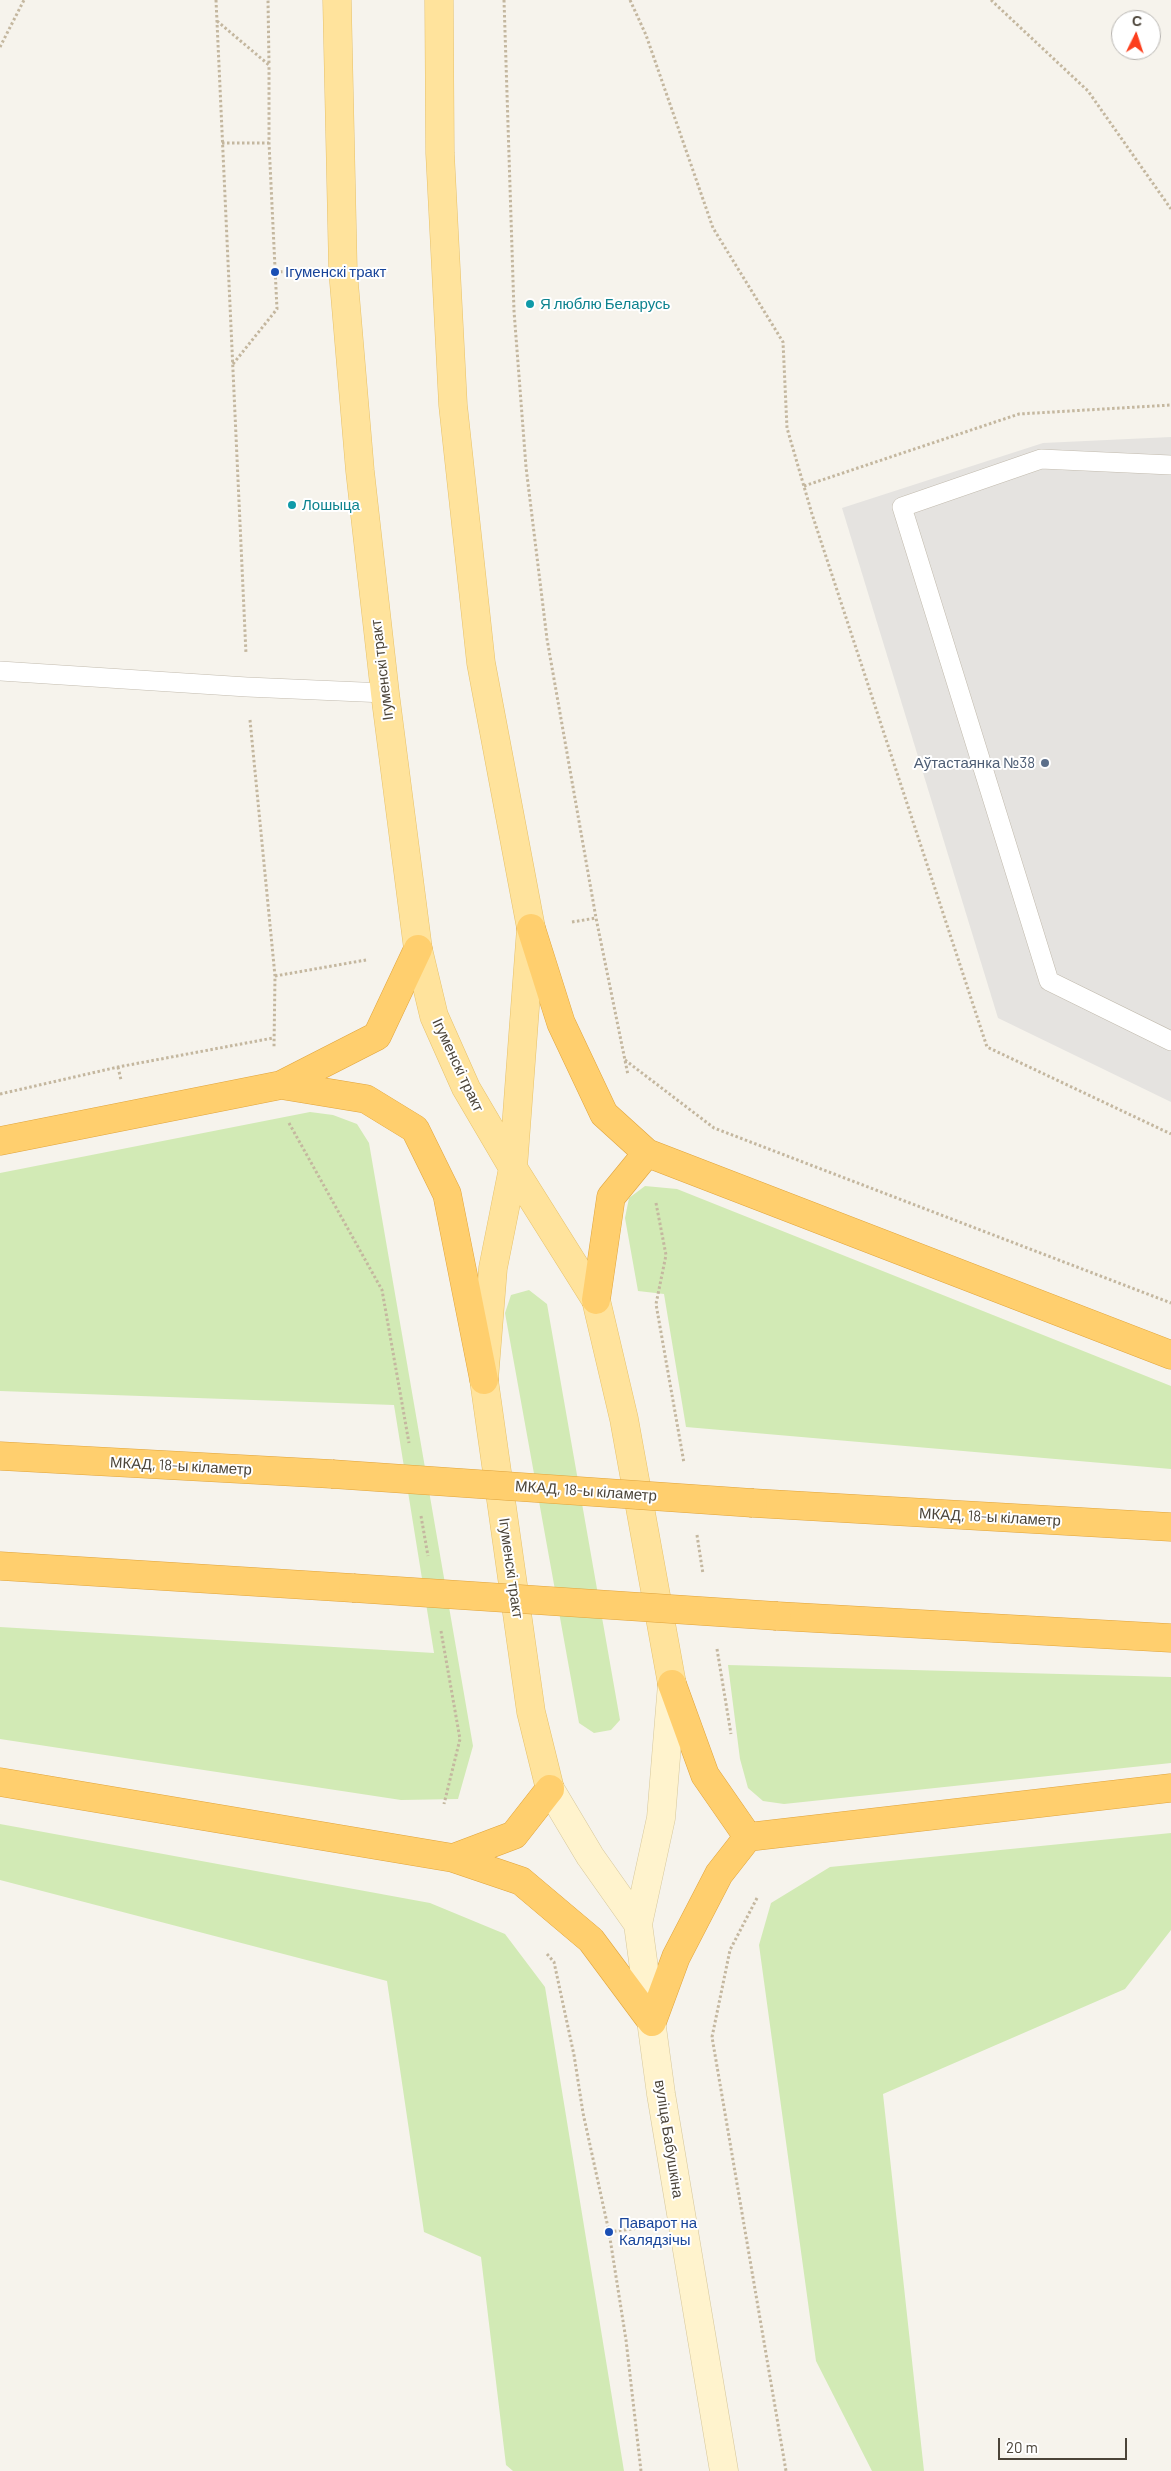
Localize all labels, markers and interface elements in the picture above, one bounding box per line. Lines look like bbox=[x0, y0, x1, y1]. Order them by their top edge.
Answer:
north arrow bbox=[1111, 10, 1161, 60]
text: С bbox=[1131, 12, 1143, 29]
place label: Ігуменскі тракт bbox=[285, 263, 386, 281]
marker: Ігуменскі тракт bbox=[269, 266, 281, 278]
place label: Я люблю Беларусь bbox=[540, 295, 670, 313]
marker: Я люблю Беларусь bbox=[524, 298, 536, 310]
place label: Лошыца bbox=[302, 496, 360, 514]
marker: Лошыца bbox=[286, 499, 298, 511]
street label: Ігуменскі тракт bbox=[367, 619, 397, 721]
place label: Аўтастаянка №38 bbox=[914, 754, 1035, 772]
marker: Аўтастаянка №38 bbox=[1039, 757, 1051, 769]
street label: Ігуменскі тракт bbox=[428, 1015, 488, 1115]
street label: МКАД, 18-ы кіламетр bbox=[110, 1453, 252, 1479]
street label: МКАД, 18-ы кіламетр bbox=[515, 1477, 657, 1505]
street label: МКАД, 18-ы кіламетр bbox=[919, 1504, 1061, 1530]
street label: Ігуменскі тракт bbox=[495, 1517, 527, 1619]
street label: вуліца Бабушкіна bbox=[651, 2079, 687, 2199]
place label: Паварот на Калядзічы bbox=[619, 2214, 697, 2249]
marker: Паварот на Калядзічы bbox=[603, 2226, 615, 2238]
scale bar bbox=[1001, 2428, 1130, 2460]
text: 20 m bbox=[1006, 2438, 1038, 2456]

